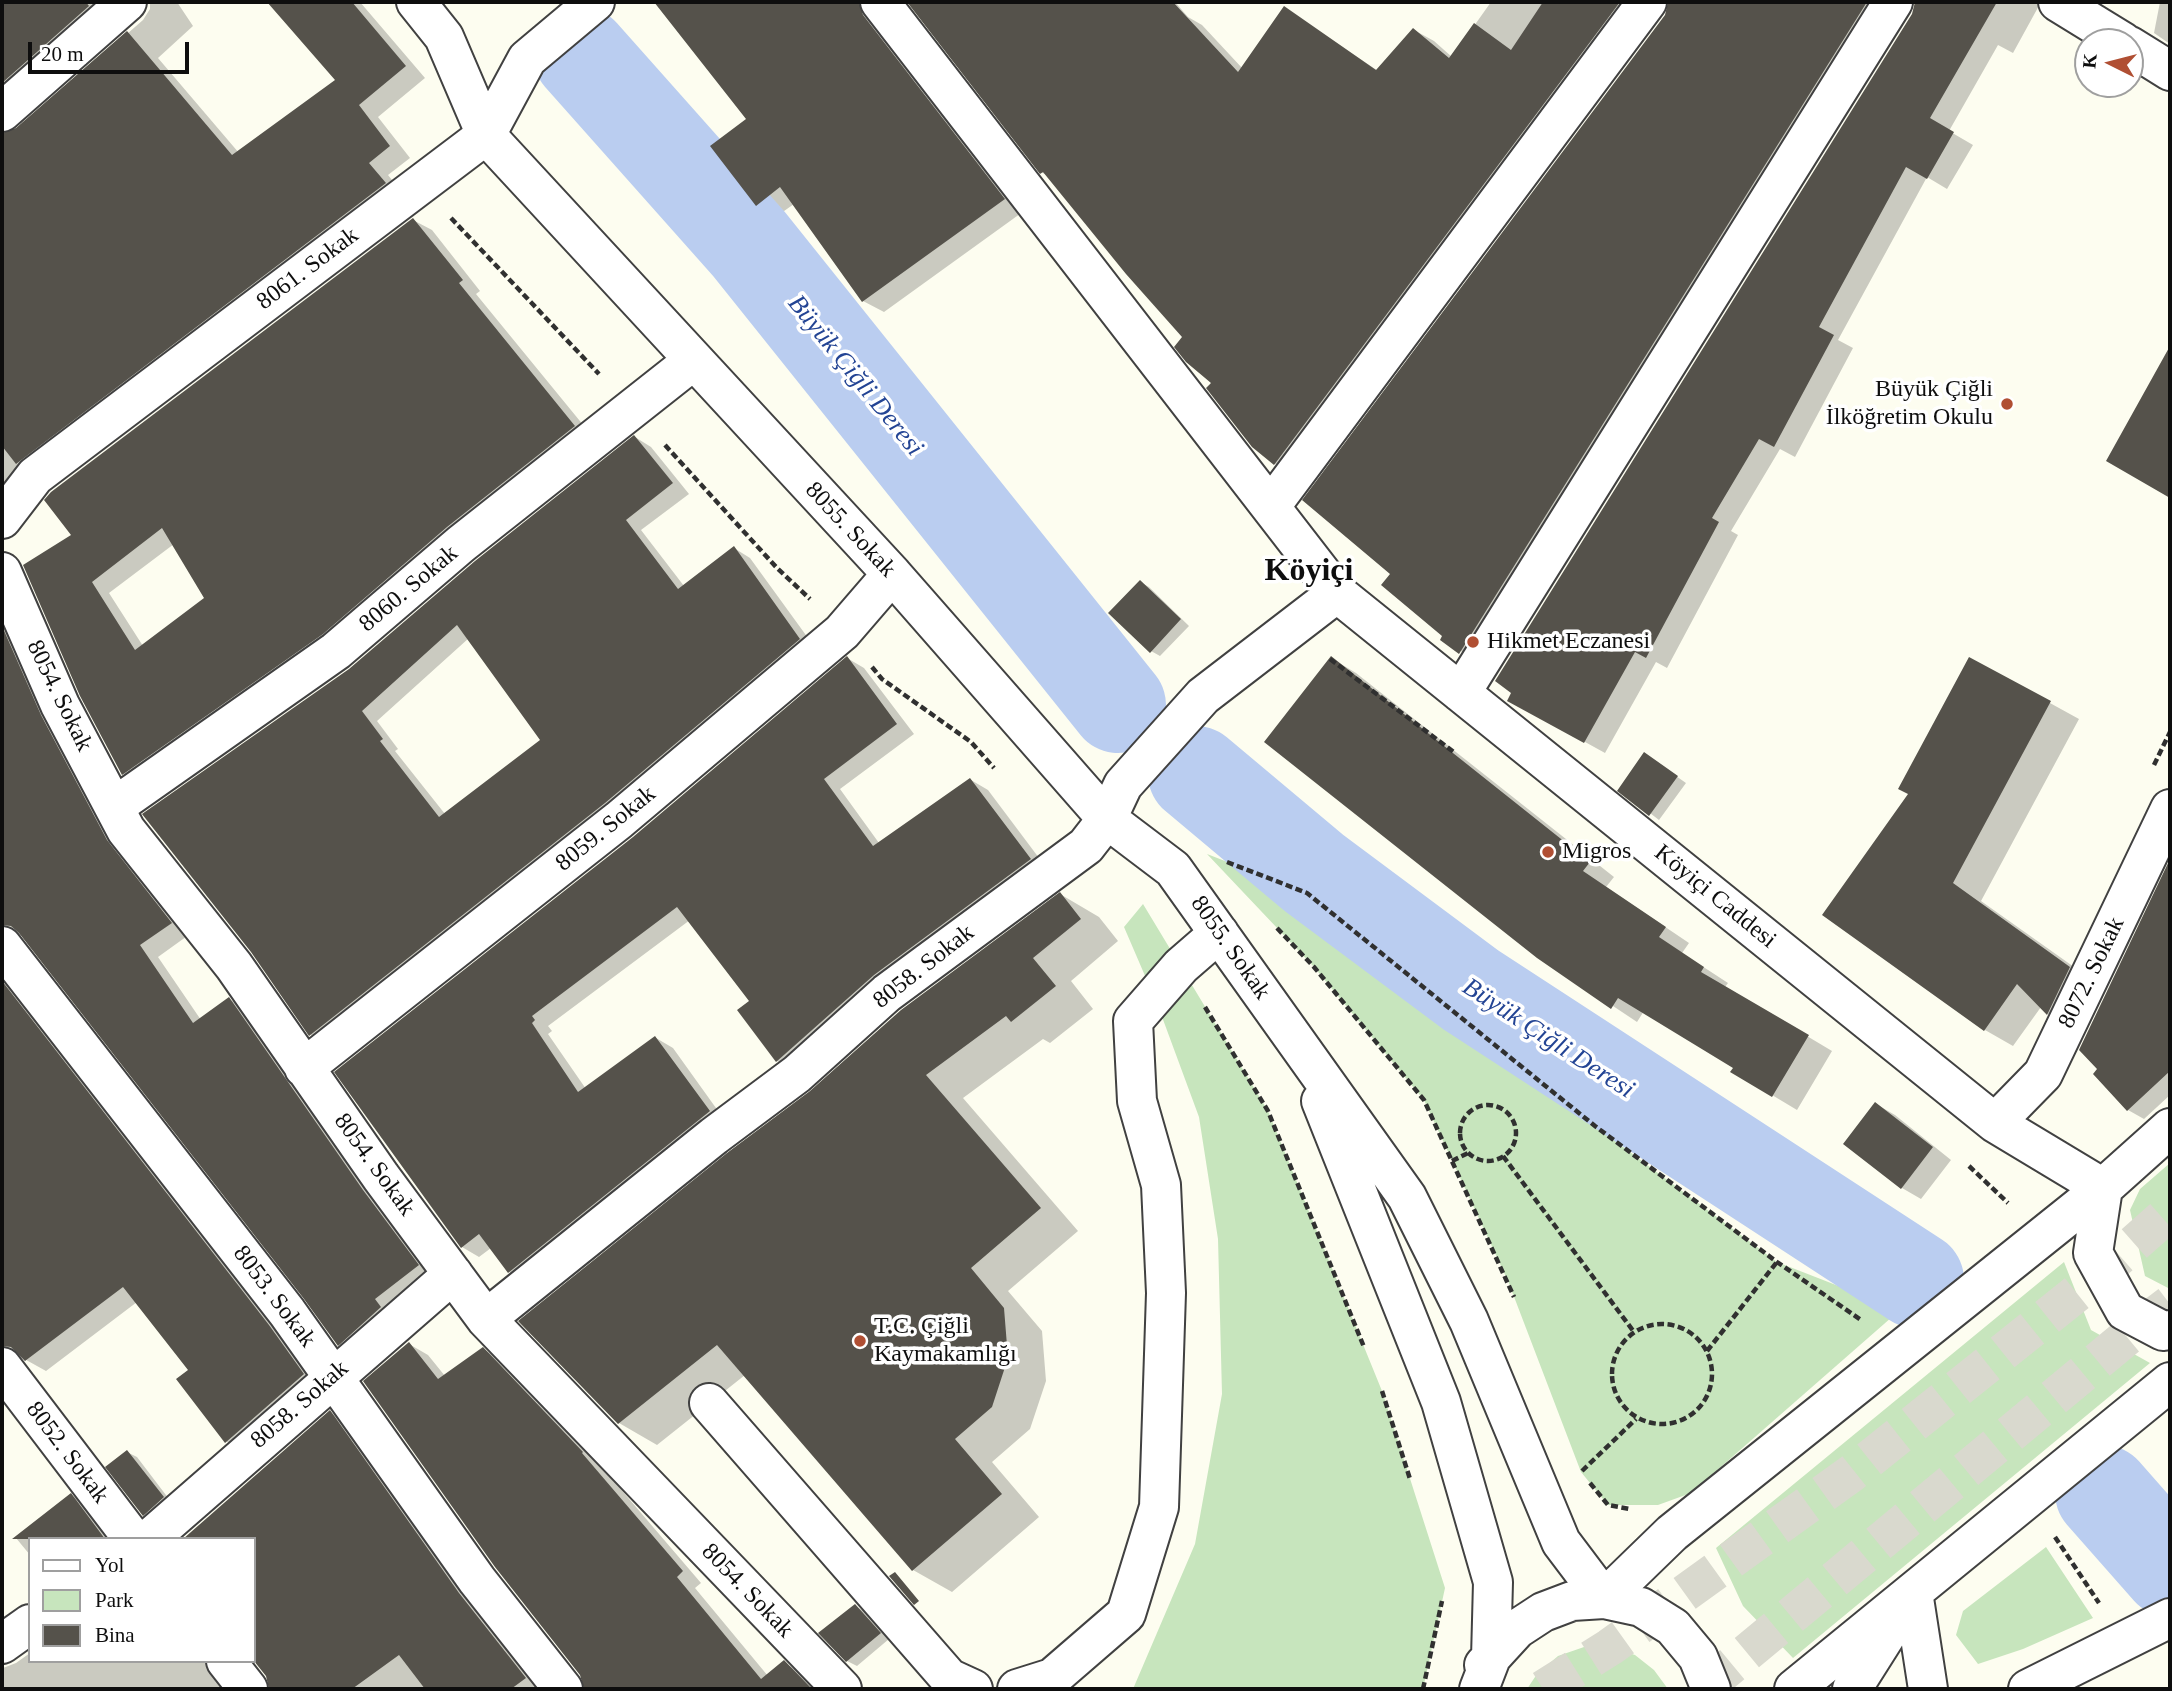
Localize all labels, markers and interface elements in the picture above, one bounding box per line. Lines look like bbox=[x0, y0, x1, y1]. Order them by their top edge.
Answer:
scale bar bbox=[32, 28, 192, 72]
north arrow bbox=[2074, 28, 2144, 98]
text: 20 m bbox=[41, 42, 84, 66]
text: K bbox=[2078, 53, 2101, 69]
street label: 8061. Sokak bbox=[251, 221, 365, 317]
water label: Büyük Çiğli Deresi bbox=[780, 289, 930, 463]
place label: Büyük Çiğli İlköğretim Okulu bbox=[1826, 376, 1993, 432]
marker: Büyük Çiğli İlköğretim Okulu bbox=[1999, 396, 2015, 412]
street label: 8055. Sokak bbox=[799, 476, 901, 584]
street label: 8060. Sokak bbox=[354, 539, 464, 639]
district label: Köyiçi bbox=[1265, 553, 1353, 591]
place label: Hikmet Eczanesi bbox=[1487, 628, 1650, 656]
marker: Hikmet Eczanesi bbox=[1465, 634, 1481, 650]
street label: 8054. Sokak bbox=[20, 636, 98, 756]
street label: 8059. Sokak bbox=[550, 780, 662, 878]
place label: Migros bbox=[1562, 838, 1631, 866]
street label: Köyiçi Caddesi bbox=[1648, 839, 1782, 955]
marker: Migros bbox=[1540, 844, 1556, 860]
street label: 8055. Sokak bbox=[1184, 891, 1276, 1005]
street label: 8072. Sokak bbox=[2053, 913, 2131, 1033]
street label: 8058. Sokak bbox=[868, 919, 980, 1015]
water label: Büyük Çiğli Deresi bbox=[1456, 972, 1640, 1106]
street label: 8054. Sokak bbox=[327, 1108, 421, 1222]
street label: 8053. Sokak bbox=[226, 1240, 322, 1354]
place label: T.C. Çiğli Kaymakamlığı bbox=[874, 1313, 1017, 1369]
marker: T.C. Çiğli Kaymakamlığı bbox=[852, 1333, 868, 1349]
street label: 8058. Sokak bbox=[245, 1355, 355, 1455]
street label: 8052. Sokak bbox=[19, 1396, 115, 1510]
legend bbox=[28, 1537, 256, 1663]
street label: 8054. Sokak bbox=[695, 1538, 799, 1644]
text: Yol bbox=[95, 1553, 124, 1577]
text: Park bbox=[95, 1588, 134, 1612]
text: Bina bbox=[95, 1623, 135, 1647]

